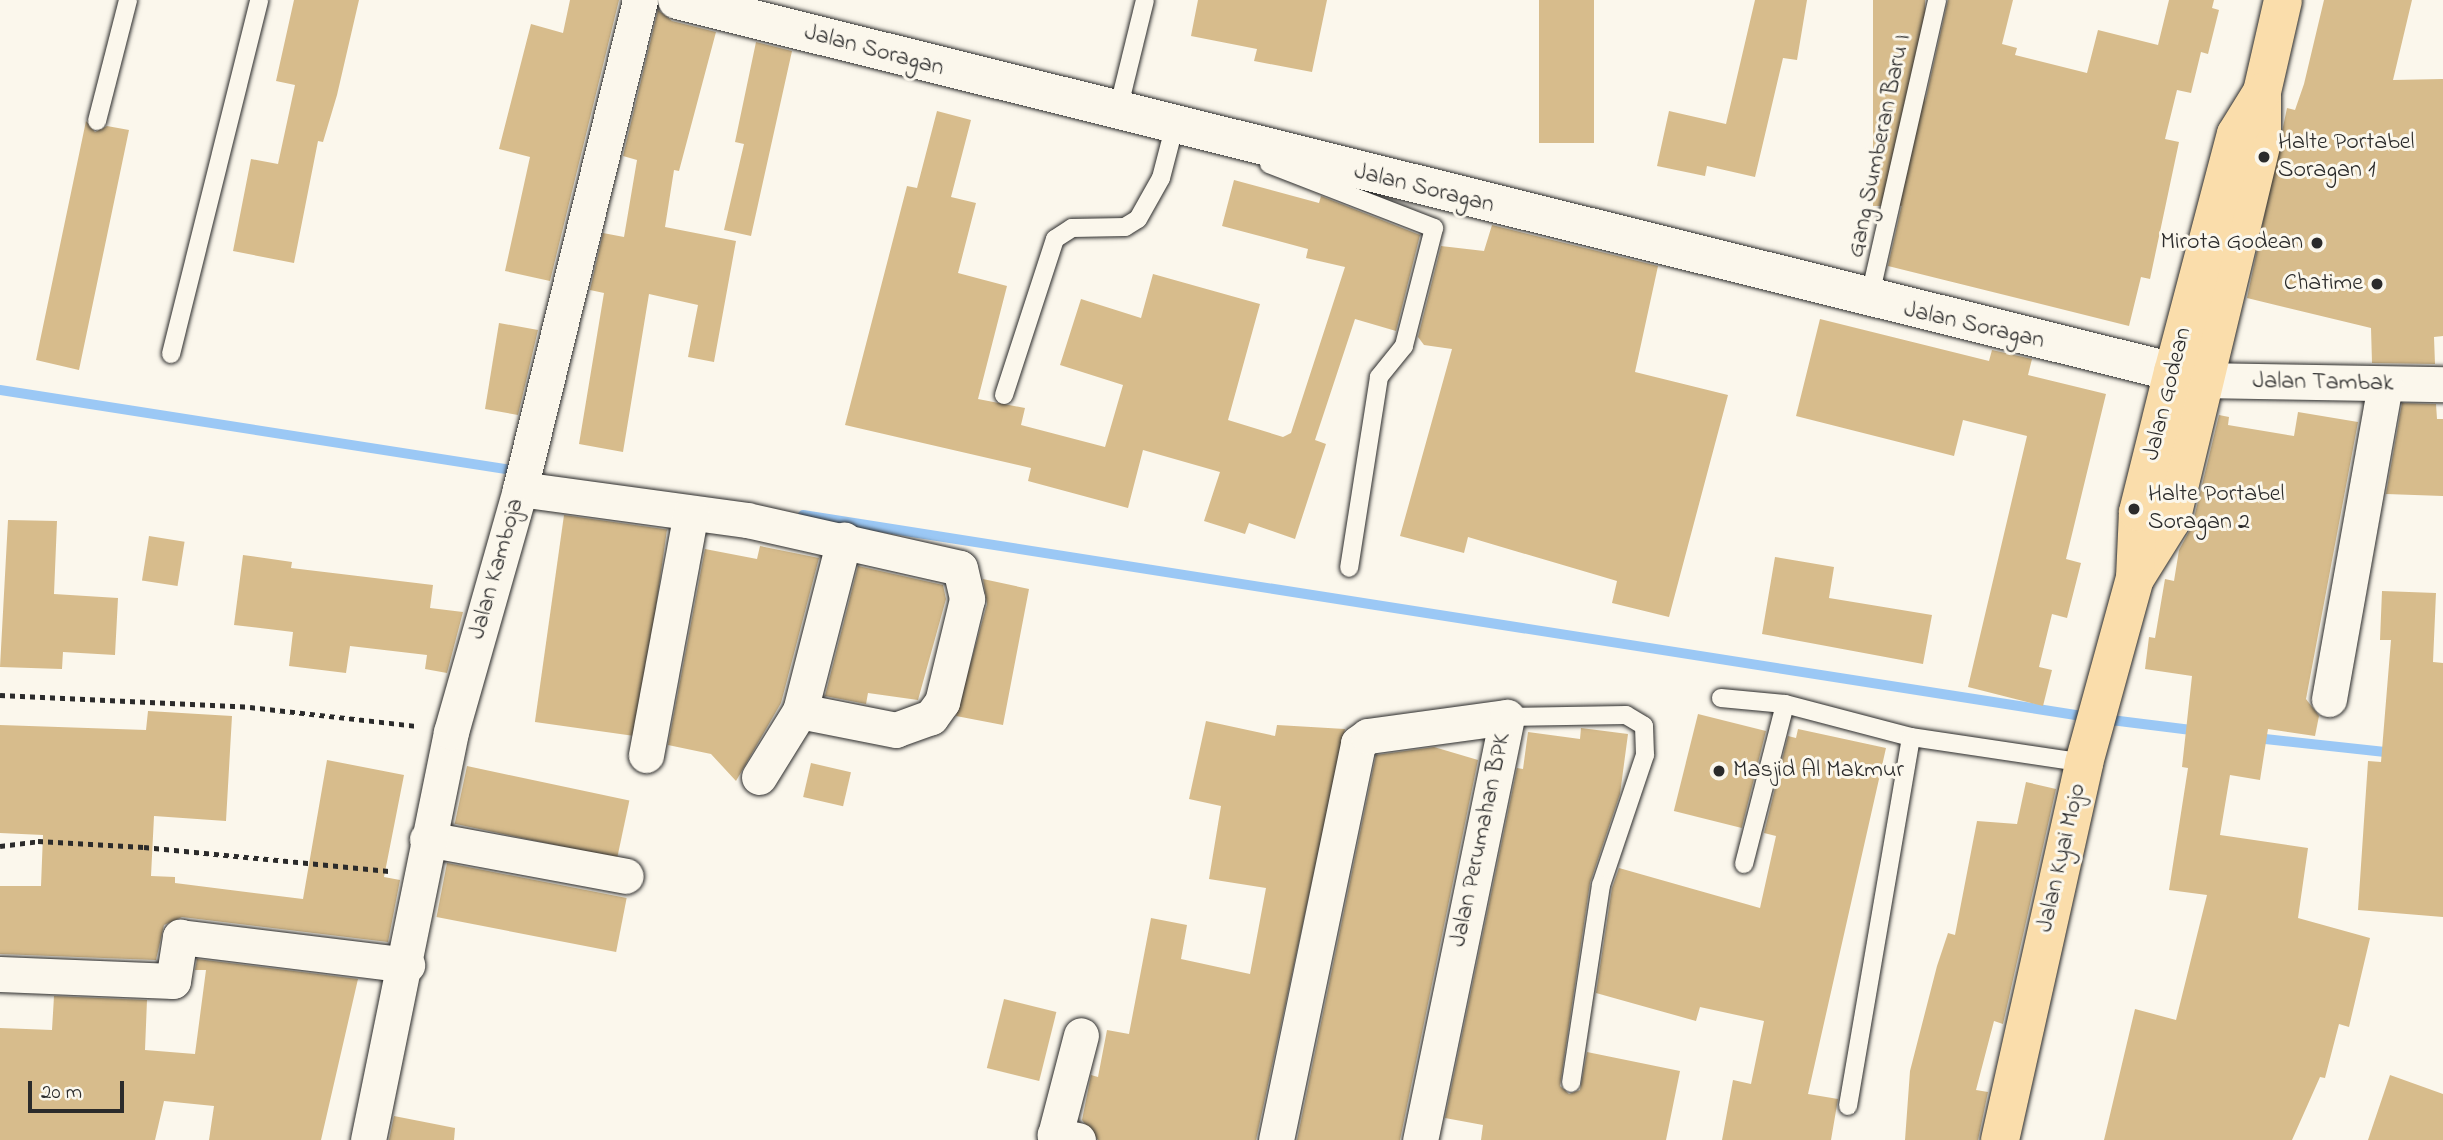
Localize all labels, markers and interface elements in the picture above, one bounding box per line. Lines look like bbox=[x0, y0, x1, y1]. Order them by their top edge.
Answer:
street label: Jalan Soragan bbox=[801, 19, 947, 83]
street label: Gang Sumberan Baru I bbox=[1842, 32, 1918, 260]
place label: Halte Portabel Soragan 1 bbox=[2278, 129, 2415, 185]
marker: Halte Portabel Soragan 1 bbox=[2256, 149, 2272, 165]
street label: Jalan Soragan bbox=[1351, 158, 1497, 220]
place label: Mirota Godean bbox=[2161, 229, 2303, 257]
marker: Mirota Godean bbox=[2309, 235, 2325, 251]
place label: Chatime bbox=[2284, 270, 2363, 298]
marker: Chatime bbox=[2369, 276, 2385, 292]
street label: Jalan Soragan bbox=[1901, 296, 2047, 356]
street label: Jalan Godean bbox=[2138, 325, 2198, 463]
street label: Jalan Tambak bbox=[2252, 367, 2394, 399]
place label: Halte Portabel Soragan 2 bbox=[2148, 481, 2285, 537]
street label: Jalan Kamboja bbox=[463, 495, 531, 643]
marker: Halte Portabel Soragan 2 bbox=[2126, 501, 2142, 517]
street label: Jalan Perumahan BPK bbox=[1444, 730, 1518, 950]
place label: Masjid Al Makmur bbox=[1733, 757, 1904, 785]
marker: Masjid Al Makmur bbox=[1711, 763, 1727, 779]
street label: Jalan Kyai Mojo bbox=[2031, 781, 2093, 935]
scale bar bbox=[32, 1066, 128, 1110]
text: 20 m bbox=[41, 1078, 82, 1108]

